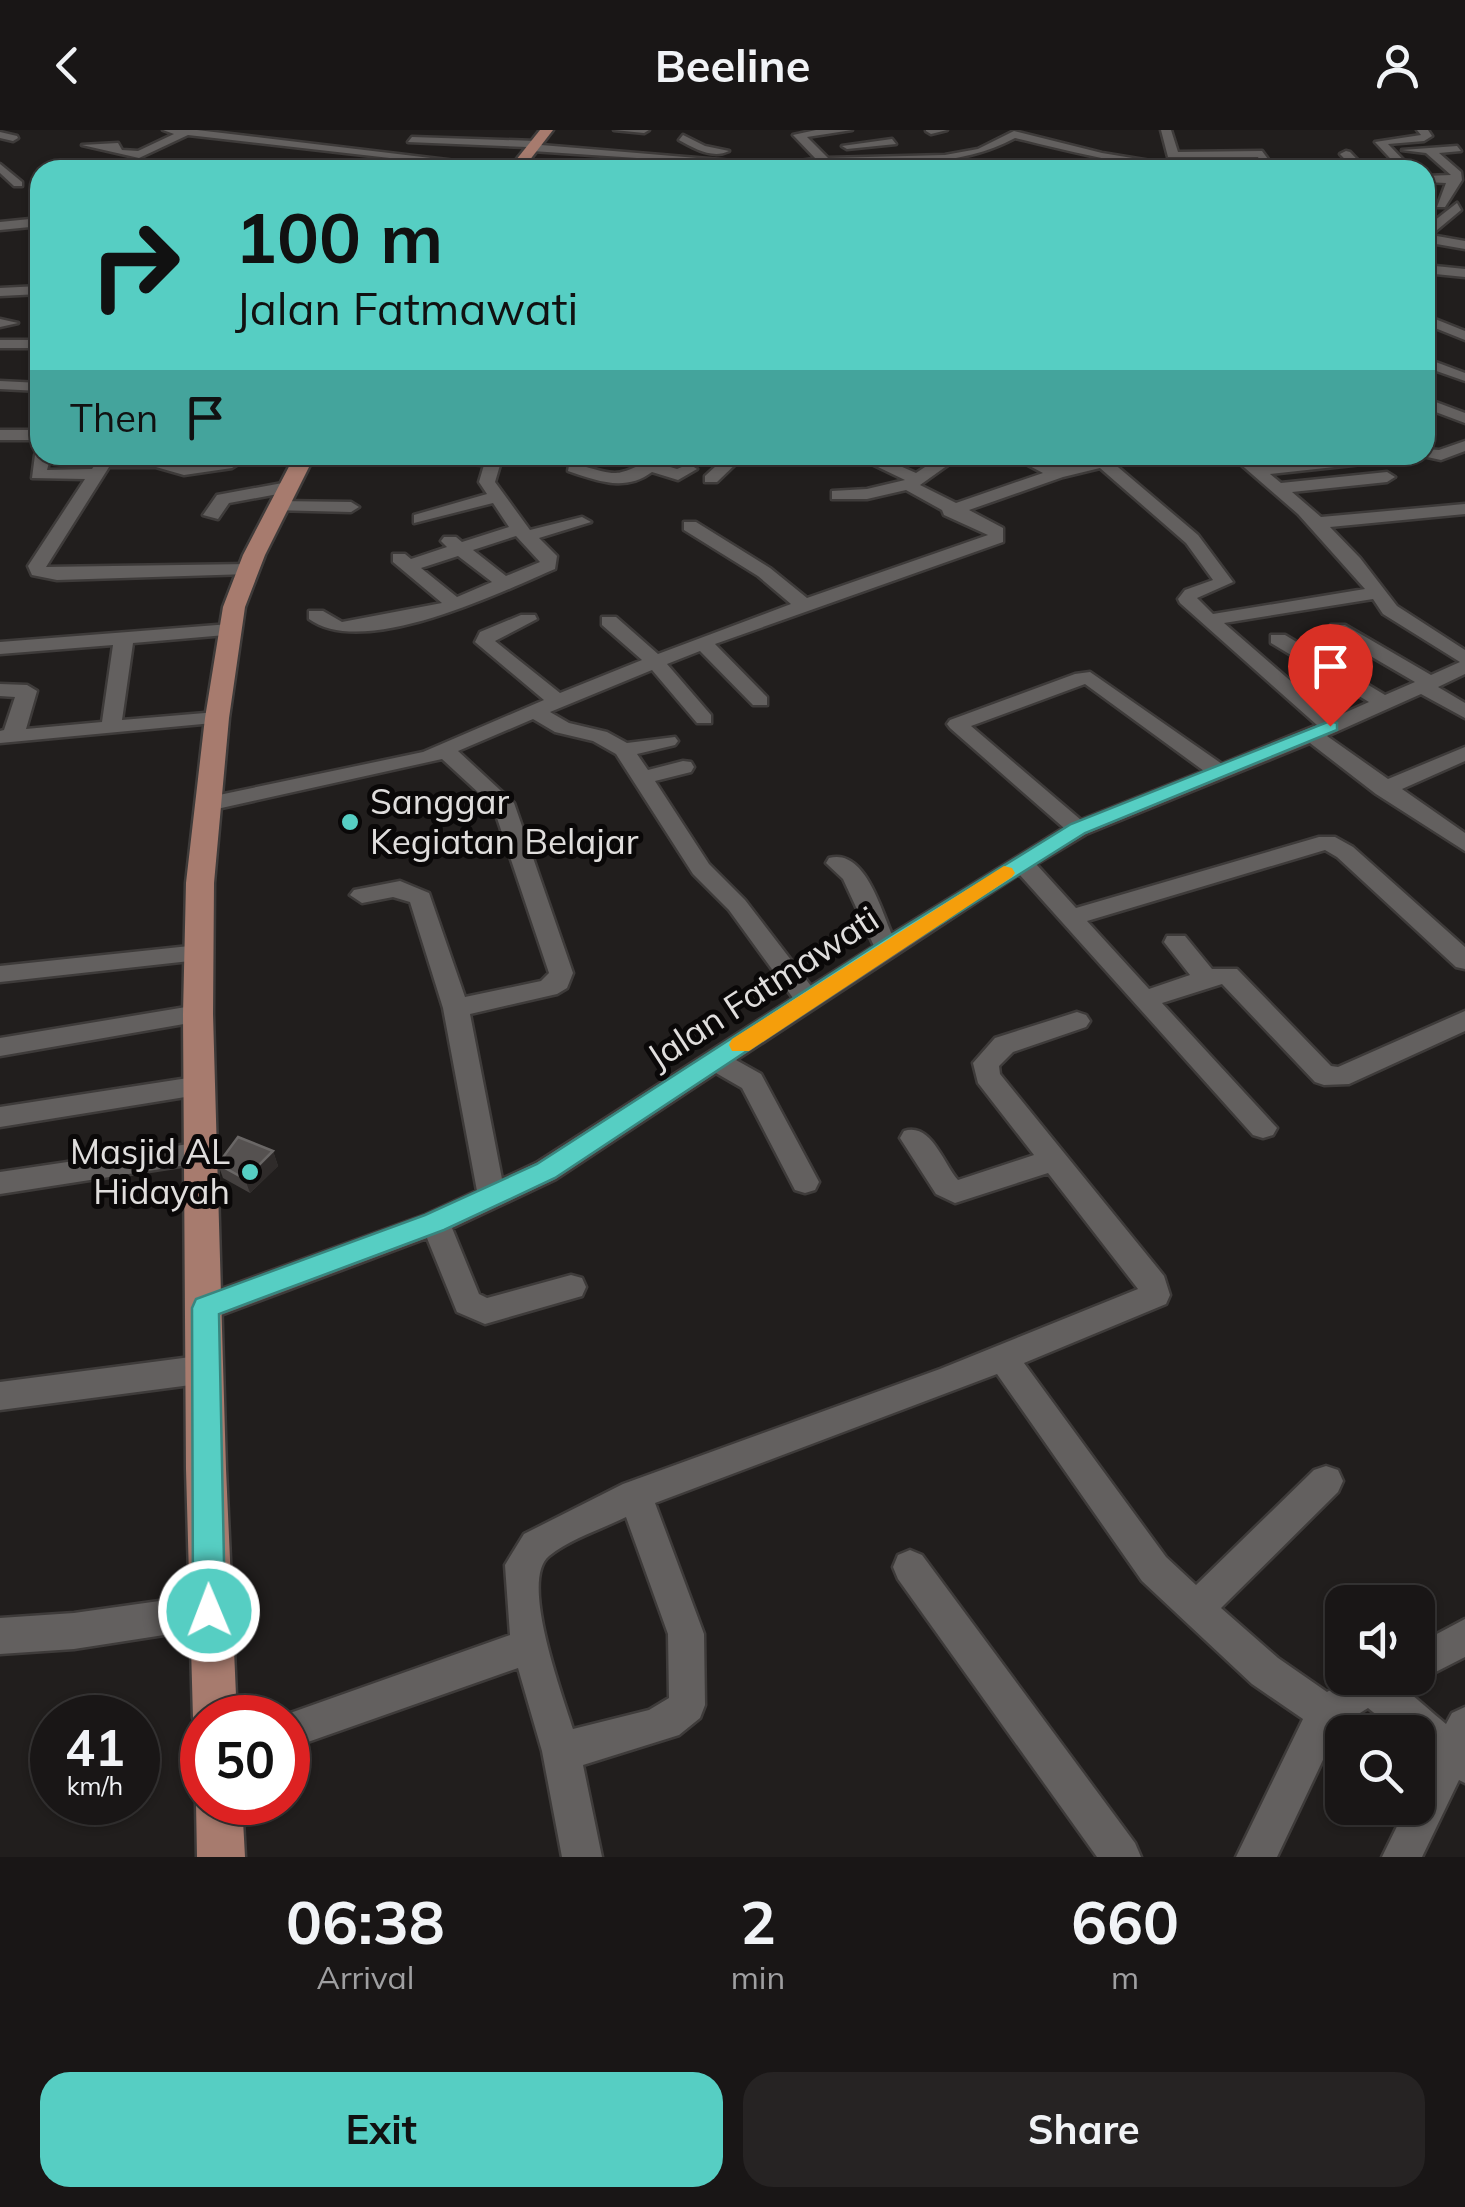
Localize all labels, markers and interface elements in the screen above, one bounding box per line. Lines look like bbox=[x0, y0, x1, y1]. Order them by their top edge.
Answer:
text: Beeline bbox=[655, 37, 810, 93]
icon: back bbox=[40, 38, 95, 93]
icon: person bbox=[1370, 38, 1425, 93]
text: 100 m bbox=[235, 193, 443, 281]
icon: right bbox=[70, 200, 200, 330]
text: Jalan Fatmawati bbox=[235, 280, 578, 336]
icon: arrive bbox=[178, 390, 233, 445]
text: Then bbox=[70, 394, 158, 442]
pin bbox=[1288, 624, 1373, 727]
icon: arrive bbox=[1303, 639, 1358, 694]
place label: Sanggar Kegiatan Belajar bbox=[370, 779, 639, 863]
marker: Sanggar Kegiatan Belajar bbox=[339, 811, 361, 833]
street label: Jalan Fatmawati bbox=[639, 896, 886, 1078]
place label: Masjid AL Hidayah bbox=[70, 1129, 230, 1213]
marker: Masjid AL Hidayah bbox=[239, 1161, 261, 1183]
position arrow bbox=[157, 1559, 261, 1663]
map controls bbox=[1325, 1585, 1435, 1825]
button: sound bbox=[1325, 1585, 1435, 1695]
speed limit sign: 50 bbox=[180, 1695, 310, 1825]
button: search bbox=[1325, 1715, 1435, 1825]
text: 41 bbox=[65, 1716, 125, 1779]
text: km/h bbox=[67, 1770, 123, 1801]
text: 06:38 bbox=[286, 1884, 445, 1959]
text: 2 bbox=[740, 1884, 776, 1959]
text: 660 bbox=[1071, 1884, 1179, 1959]
text: Arrival bbox=[316, 1957, 414, 1997]
text: min bbox=[731, 1957, 785, 1997]
text: m bbox=[1111, 1957, 1139, 1997]
button: Exit bbox=[40, 2072, 723, 2187]
button: Share bbox=[743, 2072, 1425, 2187]

